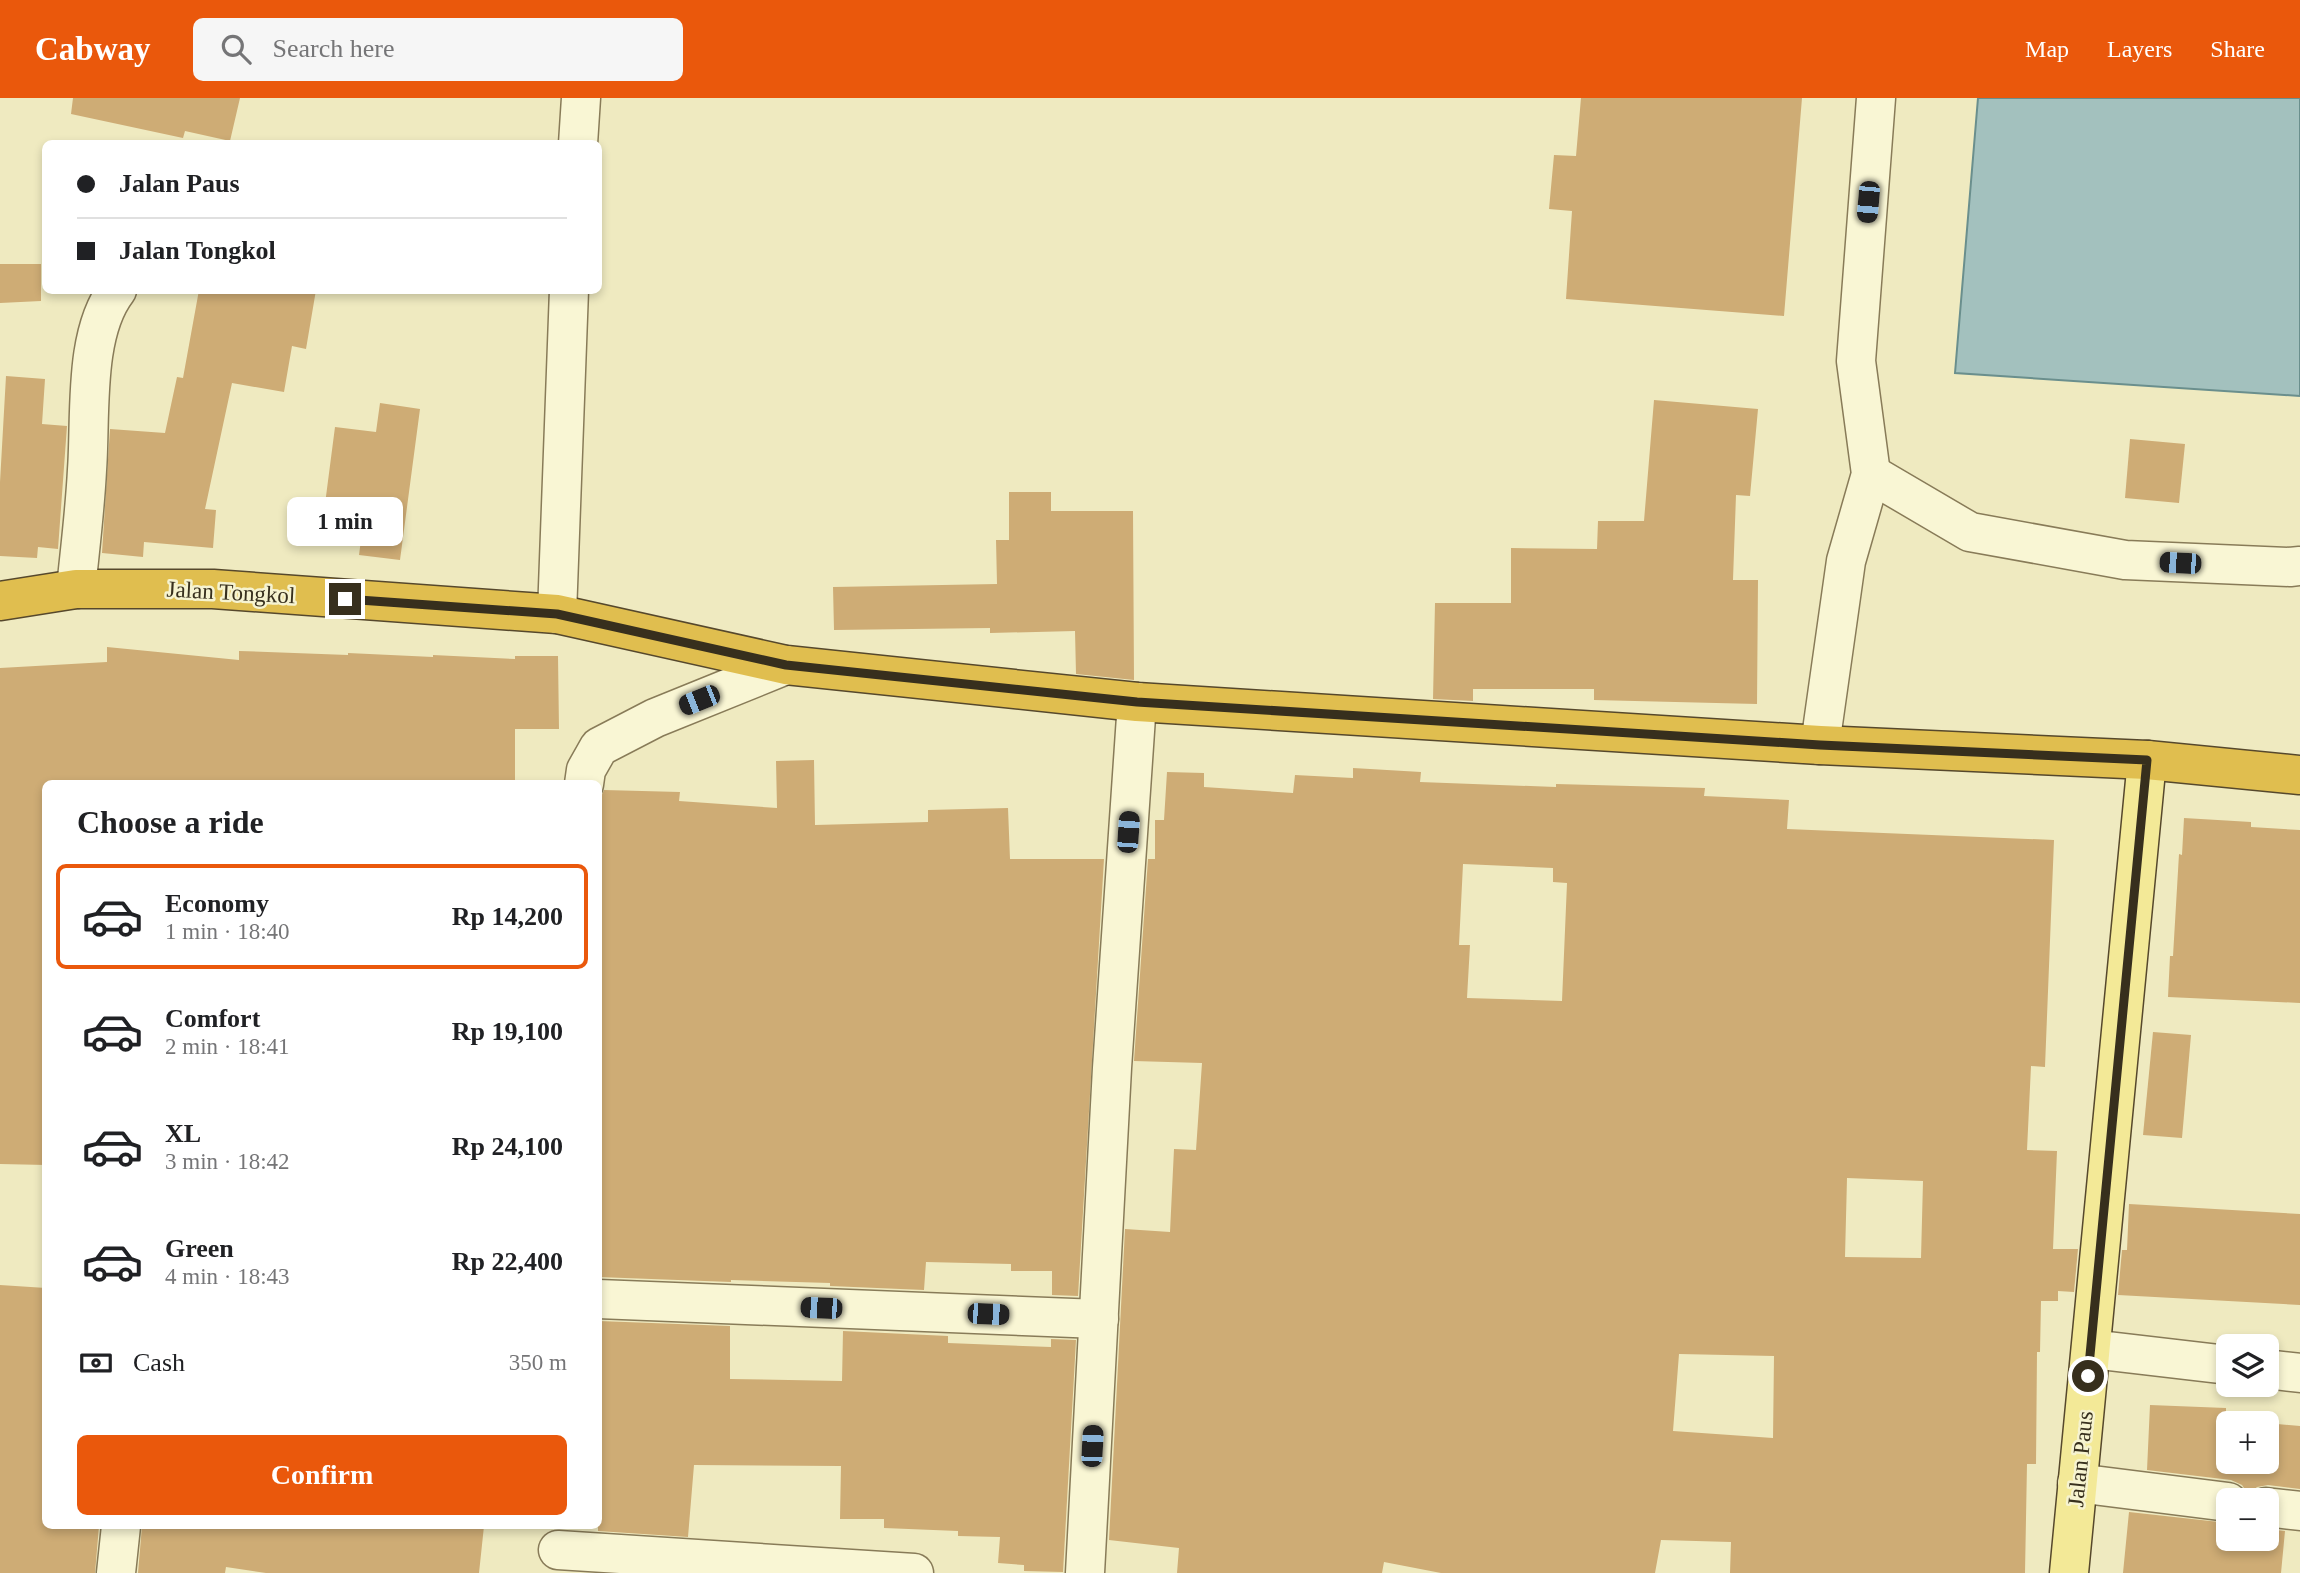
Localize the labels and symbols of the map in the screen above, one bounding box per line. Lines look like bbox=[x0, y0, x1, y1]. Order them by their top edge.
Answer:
car bbox=[1856, 180, 1881, 224]
callout: 1 min bbox=[287, 498, 403, 546]
car bbox=[2159, 551, 2202, 575]
street label: Jalan Tongkol bbox=[166, 577, 296, 608]
route end bbox=[329, 583, 361, 615]
car bbox=[676, 682, 723, 718]
car bbox=[1117, 810, 1140, 854]
car bbox=[800, 1297, 843, 1319]
car bbox=[967, 1303, 1010, 1325]
route start bbox=[2072, 1360, 2104, 1392]
street label: Jalan Paus bbox=[2063, 1410, 2098, 1508]
car bbox=[1081, 1424, 1104, 1468]

